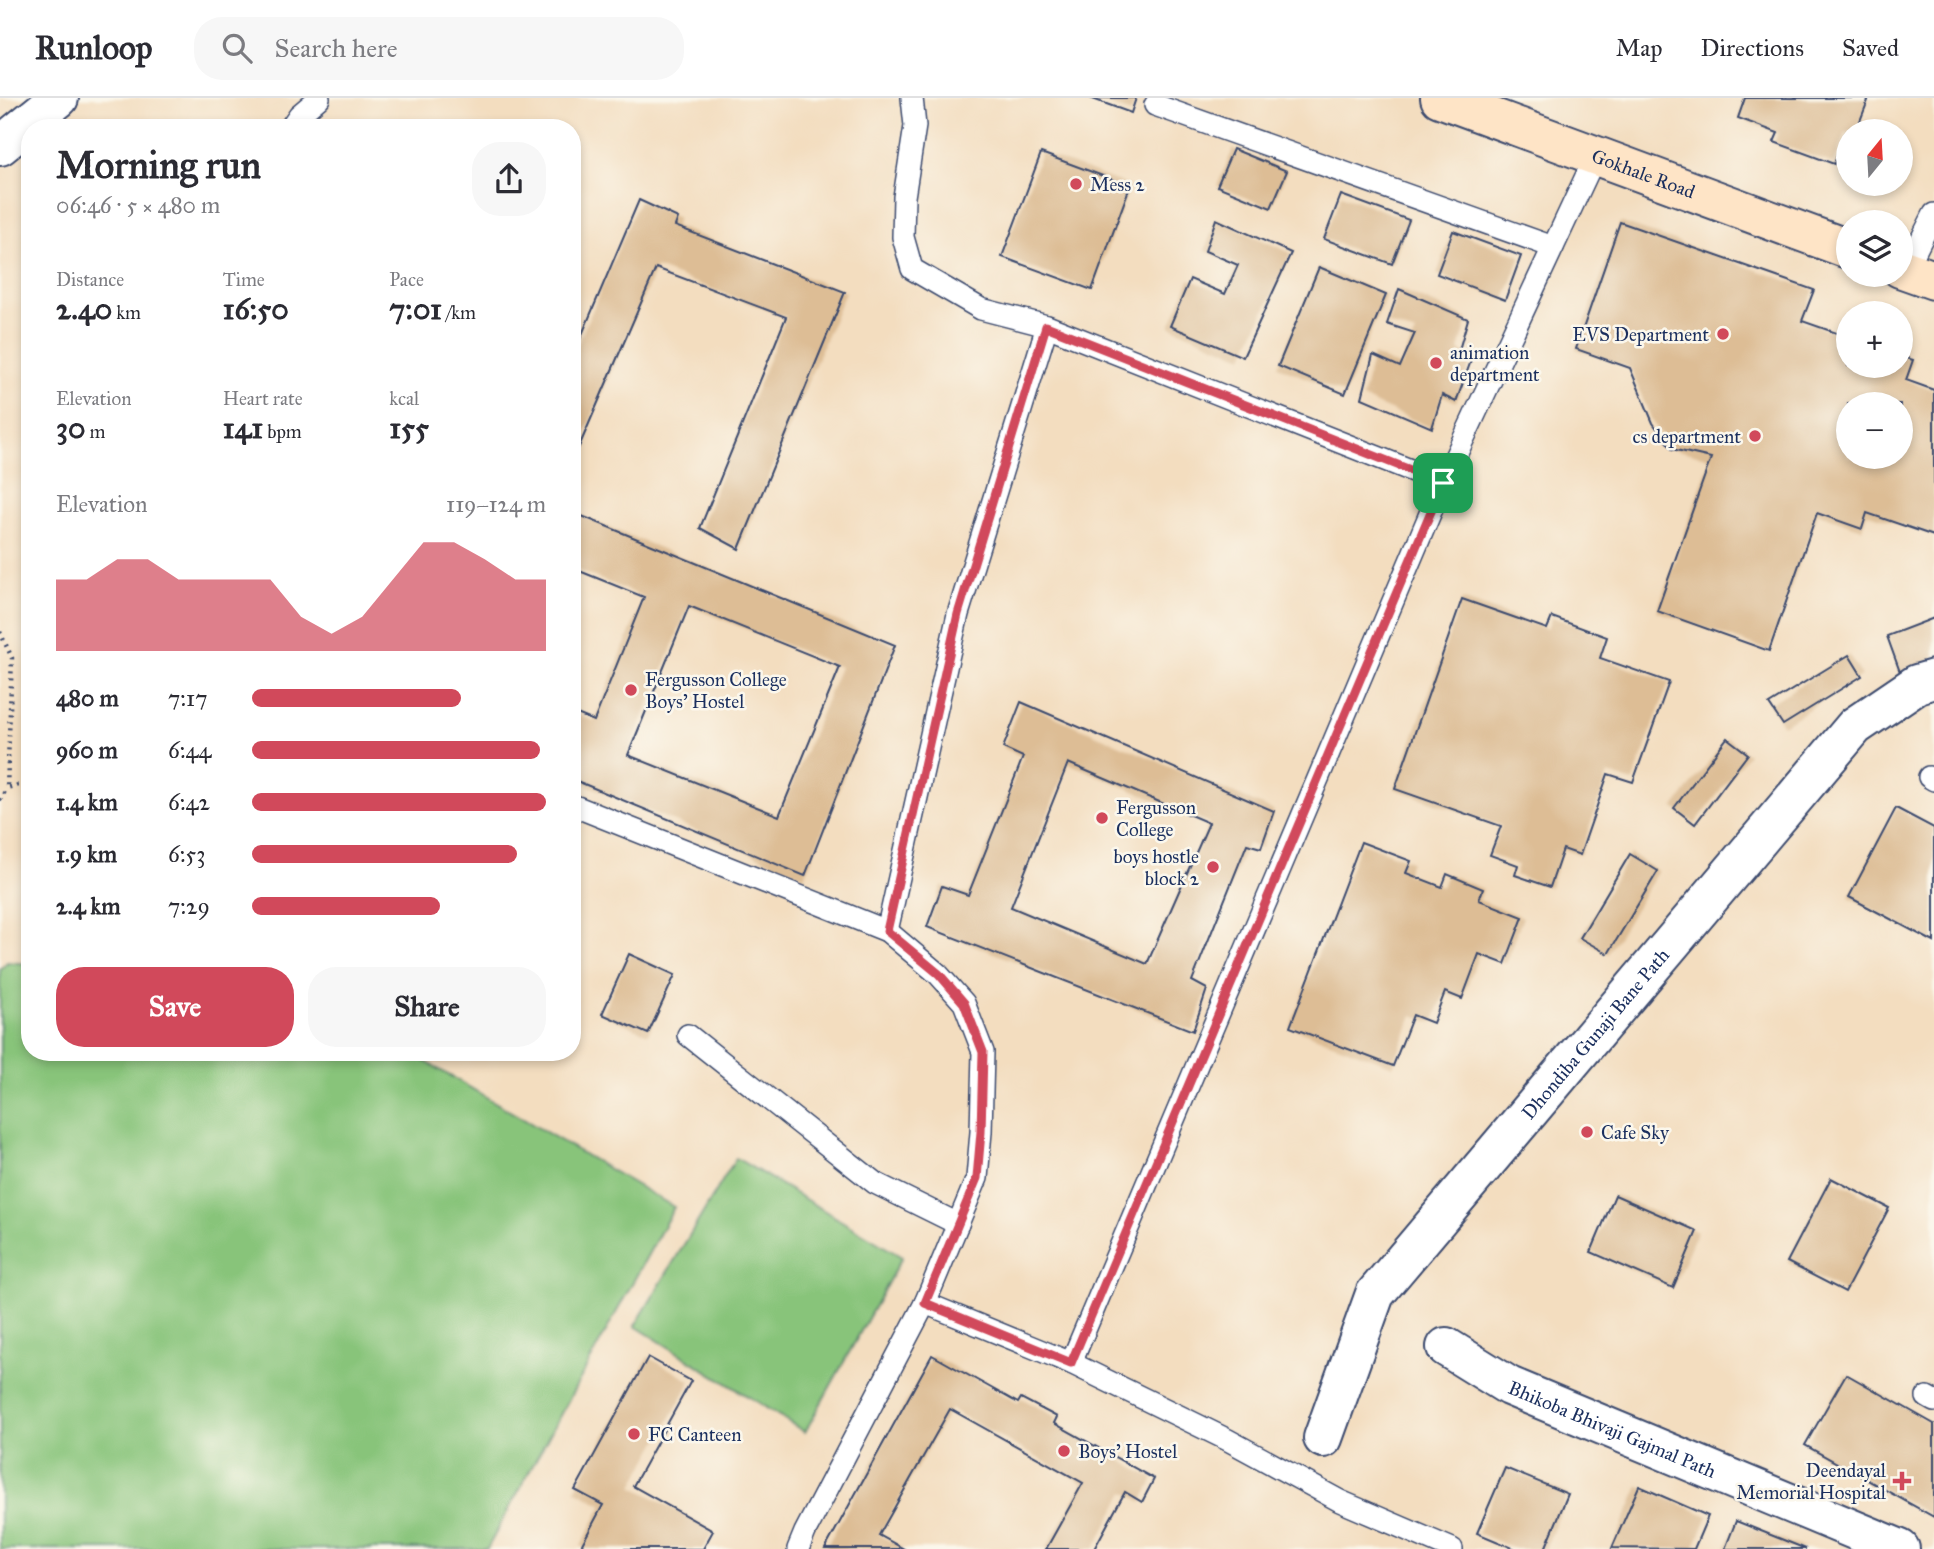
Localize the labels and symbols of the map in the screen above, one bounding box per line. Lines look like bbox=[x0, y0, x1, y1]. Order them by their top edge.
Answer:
north arrow bbox=[1836, 119, 1913, 196]
street label: Gokhale Road bbox=[1589, 144, 1699, 203]
place label: Mess 2 bbox=[1090, 173, 1145, 196]
marker: Mess 2 bbox=[1068, 176, 1084, 192]
place label: EVS Department bbox=[1572, 323, 1709, 346]
marker: EVS Department bbox=[1715, 326, 1731, 342]
place label: animation department bbox=[1450, 341, 1540, 386]
marker: animation department bbox=[1428, 355, 1444, 371]
place label: cs department bbox=[1632, 425, 1741, 448]
marker: cs department bbox=[1747, 428, 1763, 444]
pin bbox=[1413, 453, 1473, 513]
place label: Fergusson College Boys' Hostel bbox=[645, 668, 787, 713]
marker: Fergusson College Boys' Hostel bbox=[623, 682, 639, 698]
place label: Fergusson College bbox=[1116, 796, 1196, 842]
marker: Fergusson College bbox=[1094, 810, 1110, 826]
place label: boys hostle block 2 bbox=[1113, 845, 1200, 890]
marker: boys hostle block 2 bbox=[1205, 859, 1221, 875]
street label: Dhondiba Gunaji Bane Path bbox=[1516, 943, 1674, 1124]
place label: Cafe Sky bbox=[1601, 1121, 1670, 1144]
marker: Cafe Sky bbox=[1579, 1124, 1595, 1140]
street label: Bhikoba Bhivaji Gajmal Path bbox=[1505, 1376, 1720, 1483]
place label: FC Canteen bbox=[648, 1423, 741, 1446]
marker: FC Canteen bbox=[626, 1426, 642, 1442]
place label: Boys' Hostel bbox=[1078, 1440, 1178, 1463]
marker: Boys' Hostel bbox=[1056, 1443, 1072, 1459]
place label: Deendayal Memorial Hospital bbox=[1736, 1459, 1887, 1504]
marker: Deendayal Memorial Hospital bbox=[1892, 1471, 1912, 1491]

